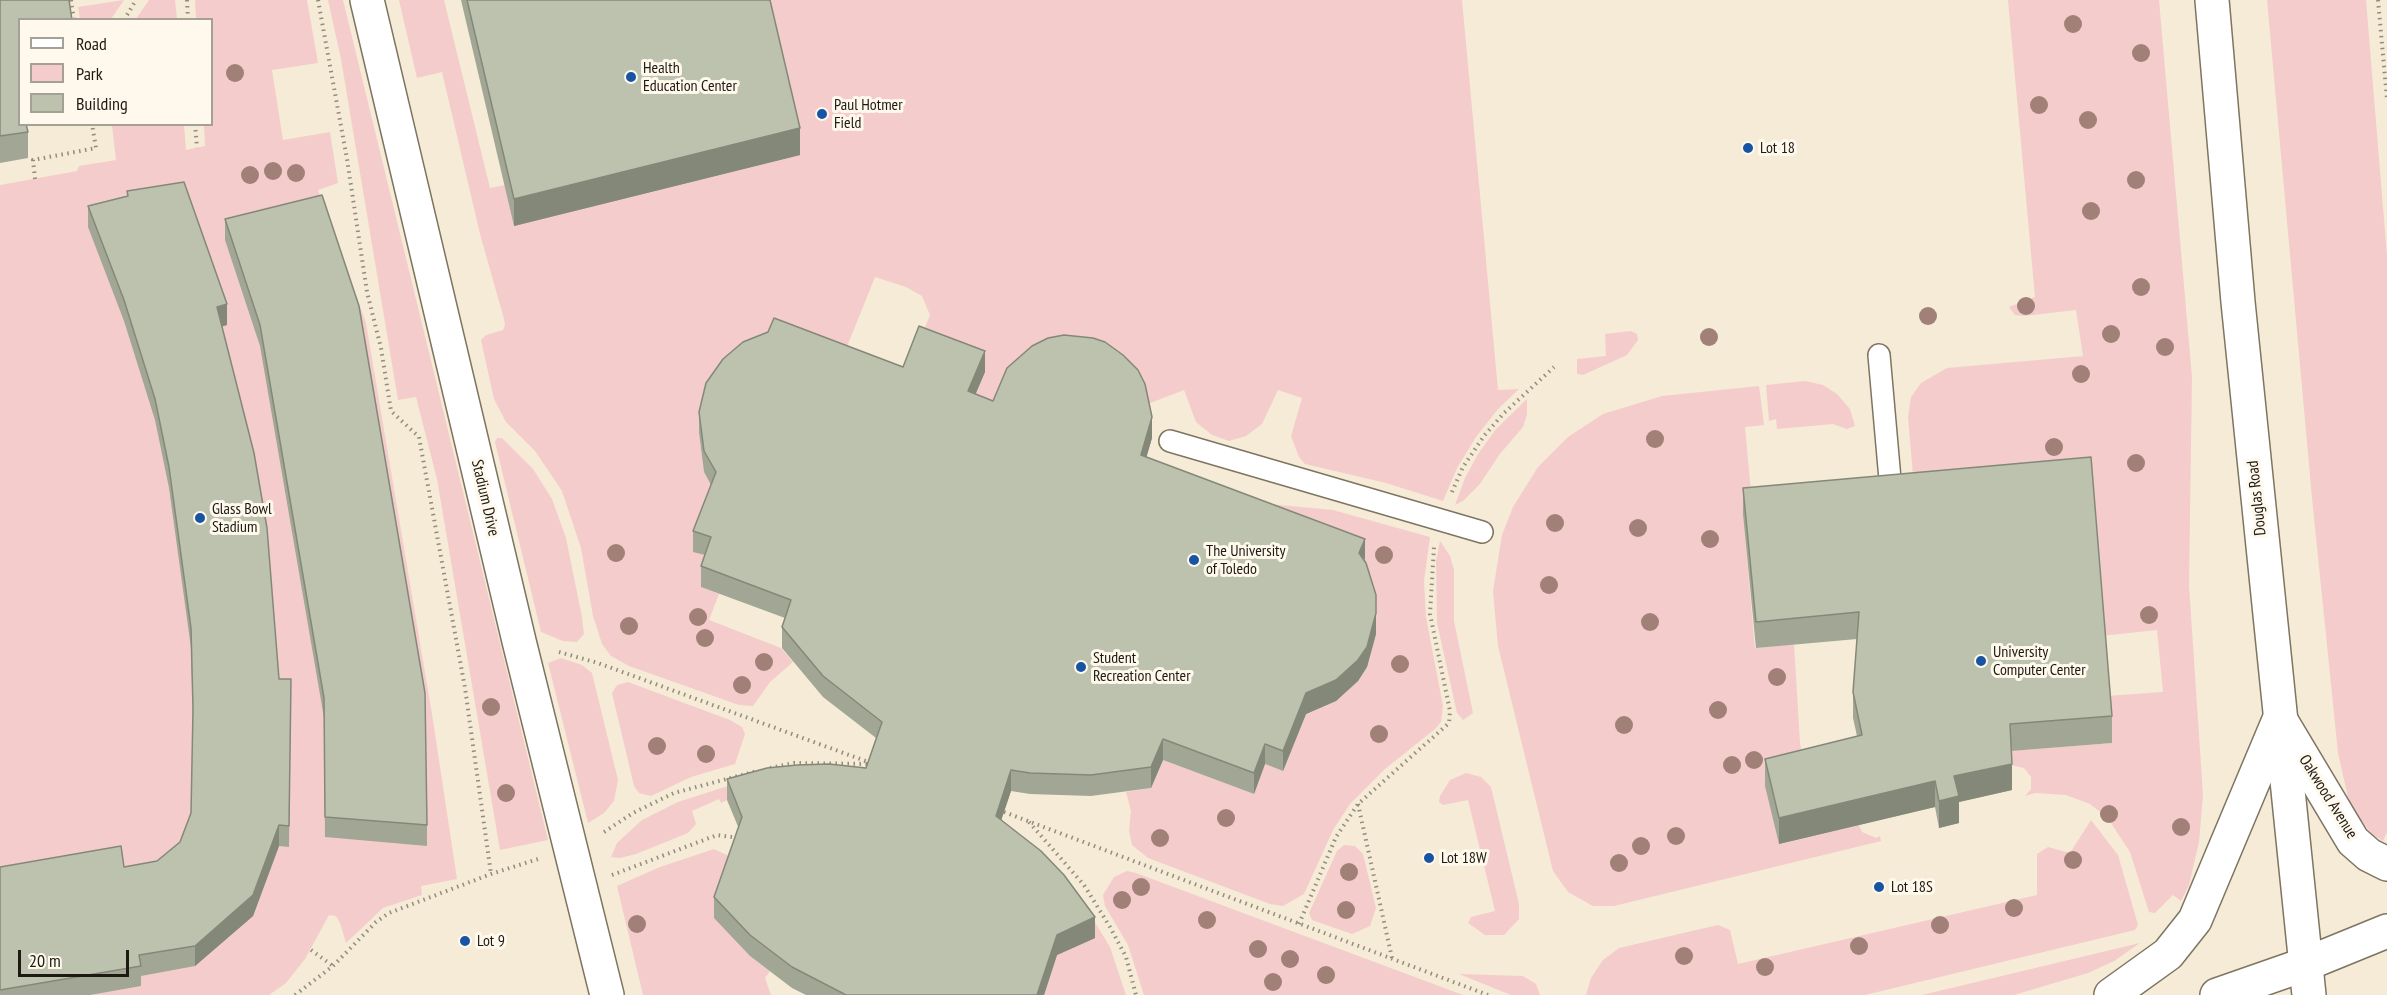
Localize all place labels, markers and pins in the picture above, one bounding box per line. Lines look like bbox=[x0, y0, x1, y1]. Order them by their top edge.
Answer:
place label: Health Education Center bbox=[643, 58, 737, 96]
marker: Health Education Center bbox=[624, 70, 638, 84]
place label: Paul Hotmer Field bbox=[834, 95, 903, 133]
marker: Paul Hotmer Field bbox=[815, 107, 829, 121]
place label: Lot 18 bbox=[1760, 138, 1795, 158]
marker: Lot 18 bbox=[1741, 141, 1755, 155]
place label: Glass Bowl Stadium bbox=[212, 499, 272, 537]
marker: Glass Bowl Stadium bbox=[193, 511, 207, 525]
place label: The University of Toledo bbox=[1206, 541, 1285, 579]
marker: The University of Toledo bbox=[1187, 553, 1201, 567]
place label: University Computer Center bbox=[1993, 642, 2086, 680]
place label: Student Recreation Center bbox=[1093, 648, 1191, 686]
marker: University Computer Center bbox=[1974, 654, 1988, 668]
marker: Student Recreation Center bbox=[1074, 660, 1088, 674]
place label: Lot 18W bbox=[1441, 848, 1487, 868]
marker: Lot 18W bbox=[1422, 851, 1436, 865]
place label: Lot 18S bbox=[1891, 877, 1933, 897]
marker: Lot 18S bbox=[1872, 880, 1886, 894]
place label: Lot 9 bbox=[477, 931, 505, 951]
marker: Lot 9 bbox=[458, 934, 472, 948]

